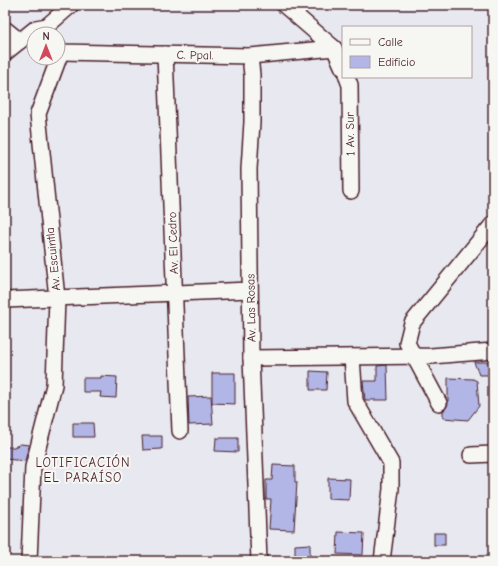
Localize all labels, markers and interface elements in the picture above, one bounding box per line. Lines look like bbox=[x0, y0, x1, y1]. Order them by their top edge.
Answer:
north arrow bbox=[26, 26, 66, 66]
legend bbox=[342, 26, 472, 78]
text: N bbox=[42, 30, 50, 43]
text: Calle bbox=[378, 35, 403, 49]
street label: C. Ppal. bbox=[176, 48, 214, 62]
text: Edificio bbox=[378, 55, 415, 69]
street label: 1 Av. Sur bbox=[343, 112, 357, 156]
street label: Av. El Cedro bbox=[165, 212, 181, 274]
street label: Av. Escuintla bbox=[43, 227, 63, 291]
street label: Av. Las Rosas bbox=[243, 274, 259, 342]
district label: LOTIFICACIÓN EL PARAÍSO bbox=[35, 454, 131, 485]

